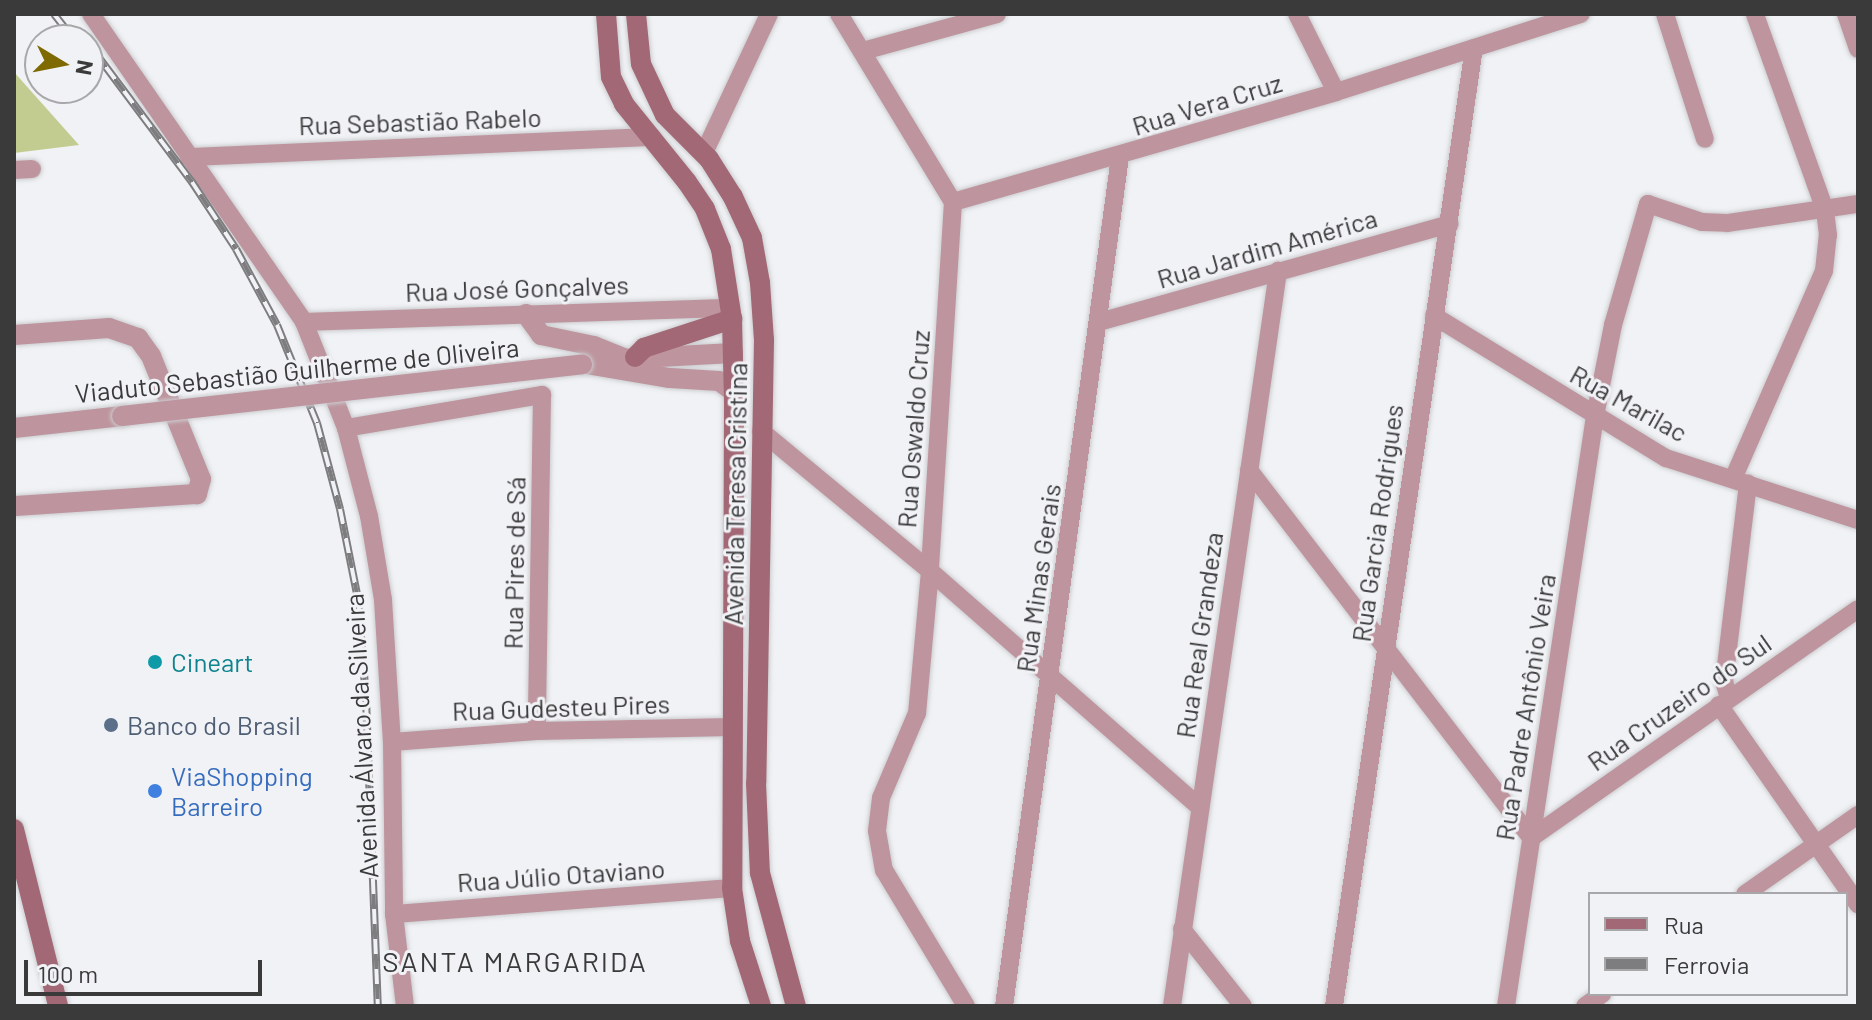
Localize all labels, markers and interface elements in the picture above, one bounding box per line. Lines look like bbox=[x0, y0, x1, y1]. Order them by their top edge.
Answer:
north arrow bbox=[24, 24, 104, 104]
text: N bbox=[72, 58, 100, 77]
street label: Rua Vera Cruz bbox=[1128, 66, 1286, 142]
street label: Rua Sebastião Rabelo bbox=[298, 101, 542, 141]
street label: Rua Jardim América bbox=[1153, 202, 1381, 294]
street label: Rua José Gonçalves bbox=[405, 269, 629, 307]
street label: Rua Oswaldo Cruz bbox=[891, 329, 935, 529]
street label: Viaduto Sebastião Guilherme de Oliveira bbox=[73, 331, 521, 409]
street label: Rua Marilac bbox=[1565, 358, 1693, 448]
street label: Avenida Teresa Cristina bbox=[717, 362, 753, 626]
street label: Rua Garcia Rodrigues bbox=[1345, 402, 1409, 644]
street label: Rua Pires de Sá bbox=[497, 476, 531, 650]
street label: Rua Minas Gerais bbox=[1009, 482, 1067, 674]
street label: Rua Real Grandeza bbox=[1169, 530, 1229, 740]
street label: Rua Padre Antônio Veira bbox=[1489, 571, 1561, 843]
street label: Avenida Álvaro da Silveira bbox=[338, 593, 384, 879]
street label: Rua Cruzeiro do Sul bbox=[1581, 627, 1777, 777]
place label: Cineart bbox=[171, 646, 254, 678]
marker: Cineart bbox=[146, 653, 164, 671]
street label: Rua Gudesteu Pires bbox=[451, 688, 671, 726]
place label: Banco do Brasil bbox=[127, 709, 301, 741]
marker: Banco do Brasil bbox=[102, 716, 120, 734]
place label: ViaShopping Barreiro bbox=[171, 760, 313, 822]
marker: ViaShopping Barreiro bbox=[146, 782, 164, 800]
street label: Rua Júlio Otaviano bbox=[456, 852, 666, 898]
legend bbox=[1588, 892, 1848, 996]
text: Rua bbox=[1664, 910, 1704, 939]
scale bar bbox=[28, 944, 266, 994]
district label: SANTA MARGARIDA bbox=[382, 944, 648, 978]
text: Ferrovia bbox=[1664, 950, 1749, 979]
text: 100 m bbox=[38, 959, 98, 988]

